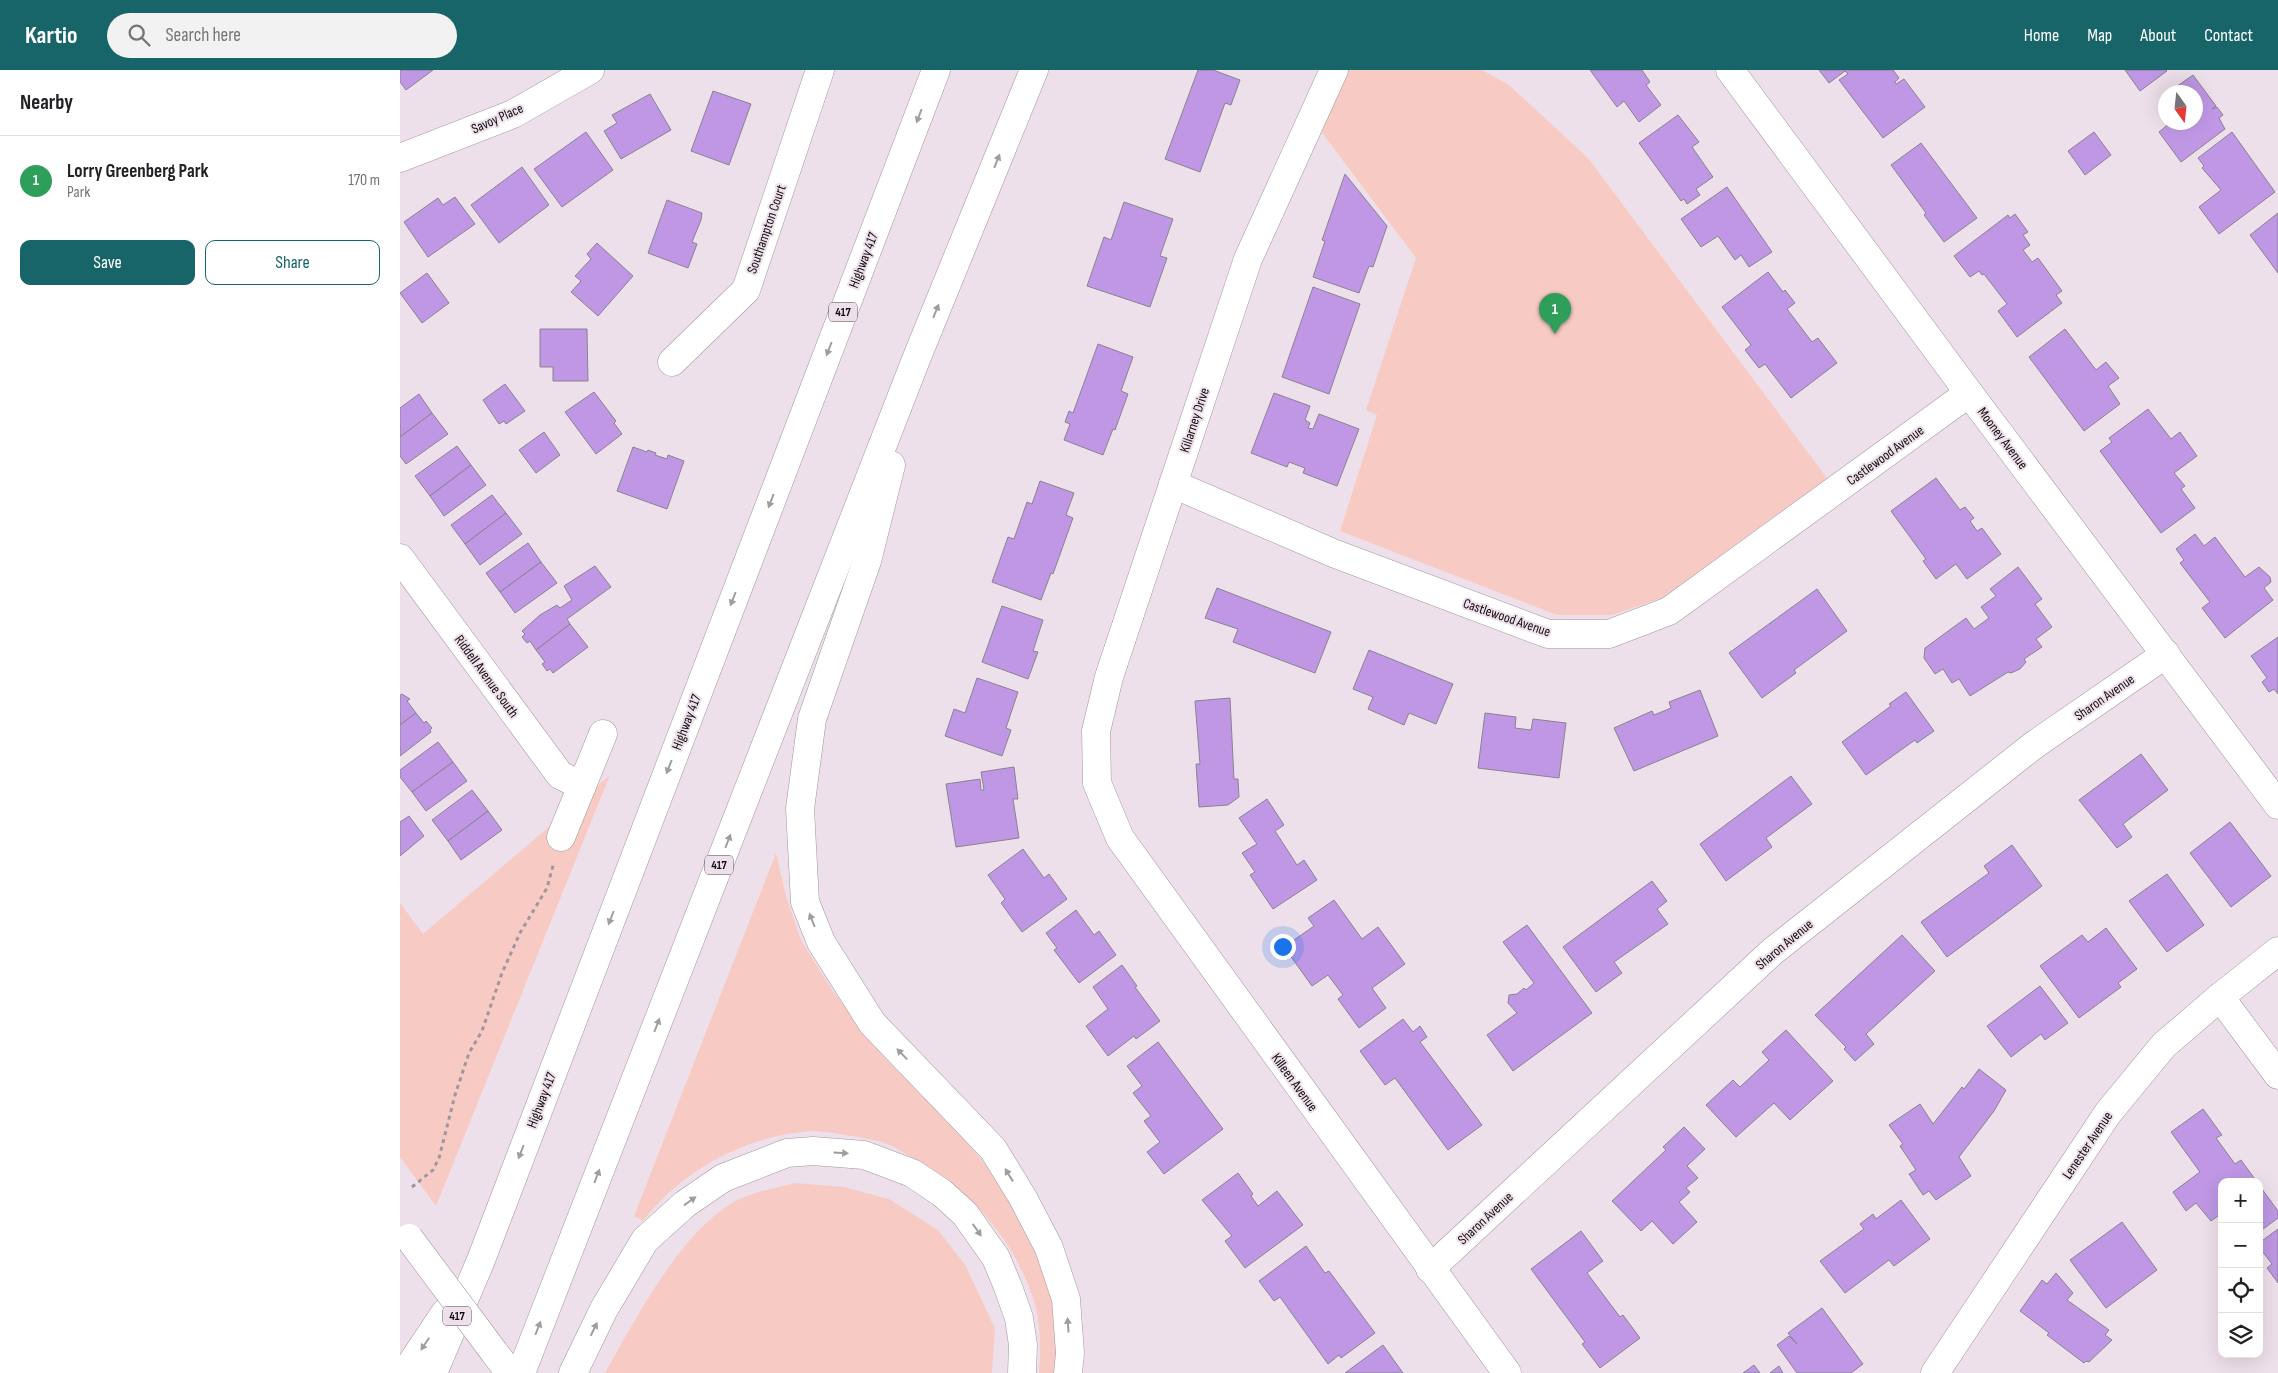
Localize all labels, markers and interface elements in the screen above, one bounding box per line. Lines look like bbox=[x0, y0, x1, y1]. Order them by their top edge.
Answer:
search box bbox=[107, 13, 457, 58]
text: Kartio bbox=[25, 21, 77, 50]
icon: search bbox=[125, 21, 153, 49]
text: Search here bbox=[165, 24, 241, 47]
text: Home bbox=[2024, 25, 2059, 46]
text: Map bbox=[2087, 25, 2112, 46]
text: About bbox=[2140, 25, 2176, 46]
text: Contact bbox=[2204, 25, 2253, 46]
north arrow bbox=[2158, 85, 2203, 130]
text: Nearby bbox=[20, 90, 73, 115]
street label: Savoy Place bbox=[469, 100, 526, 137]
one-way arrow bbox=[914, 108, 922, 123]
one-way arrow bbox=[993, 153, 1001, 168]
text: Lorry Greenberg Park bbox=[67, 160, 209, 183]
text: 1 bbox=[33, 171, 39, 190]
text: 170 m bbox=[348, 171, 380, 190]
street label: Southampton Court bbox=[743, 182, 790, 276]
text: Park bbox=[67, 183, 90, 202]
street label: Highway 417 bbox=[845, 230, 882, 290]
button: Save bbox=[20, 240, 195, 285]
button: Share bbox=[205, 240, 380, 285]
pin: 1 bbox=[1539, 293, 1571, 334]
road number: 417 bbox=[829, 302, 857, 322]
one-way arrow bbox=[932, 304, 940, 319]
one-way arrow bbox=[825, 342, 833, 357]
street label: Killarney Drive bbox=[1176, 386, 1213, 455]
street label: Mooney Avenue bbox=[1974, 404, 2031, 473]
street label: Castlewood Avenue bbox=[1843, 422, 1927, 489]
one-way arrow bbox=[767, 494, 775, 509]
one-way arrow bbox=[729, 591, 737, 606]
street label: Castlewood Avenue bbox=[1461, 595, 1553, 640]
street label: Riddell Avenue South bbox=[451, 632, 522, 721]
street label: Sharon Avenue bbox=[2071, 671, 2138, 724]
street label: Highway 417 bbox=[668, 692, 705, 752]
one-way arrow bbox=[665, 759, 672, 774]
one-way arrow bbox=[725, 834, 733, 848]
road number: 417 bbox=[705, 856, 733, 874]
one-way arrow bbox=[607, 911, 614, 926]
one-way arrow bbox=[808, 912, 816, 927]
street label: Sharon Avenue bbox=[1752, 916, 1816, 973]
your location bbox=[1270, 934, 1296, 960]
one-way arrow bbox=[653, 1018, 661, 1032]
one-way arrow bbox=[896, 1048, 908, 1060]
street label: Killeen Avenue bbox=[1268, 1050, 1321, 1115]
street label: Highway 417 bbox=[523, 1070, 560, 1130]
street label: Lenester Avenue bbox=[2059, 1108, 2116, 1182]
one-way arrow bbox=[517, 1145, 525, 1159]
one-way arrow bbox=[833, 1150, 849, 1158]
one-way arrow bbox=[594, 1169, 602, 1183]
one-way arrow bbox=[1004, 1169, 1014, 1182]
map controls bbox=[2218, 1178, 2263, 1358]
button: + bbox=[2218, 1178, 2263, 1223]
street label: Sharon Avenue bbox=[1454, 1188, 1517, 1248]
one-way arrow bbox=[683, 1195, 696, 1206]
button: − bbox=[2218, 1223, 2263, 1268]
one-way arrow bbox=[972, 1224, 982, 1237]
button: locate bbox=[2218, 1268, 2263, 1313]
road number: 417 bbox=[443, 1306, 471, 1326]
button: layers bbox=[2218, 1313, 2263, 1358]
one-way arrow bbox=[1064, 1316, 1072, 1332]
one-way arrow bbox=[535, 1320, 543, 1335]
one-way arrow bbox=[590, 1322, 598, 1336]
one-way arrow bbox=[420, 1337, 430, 1350]

